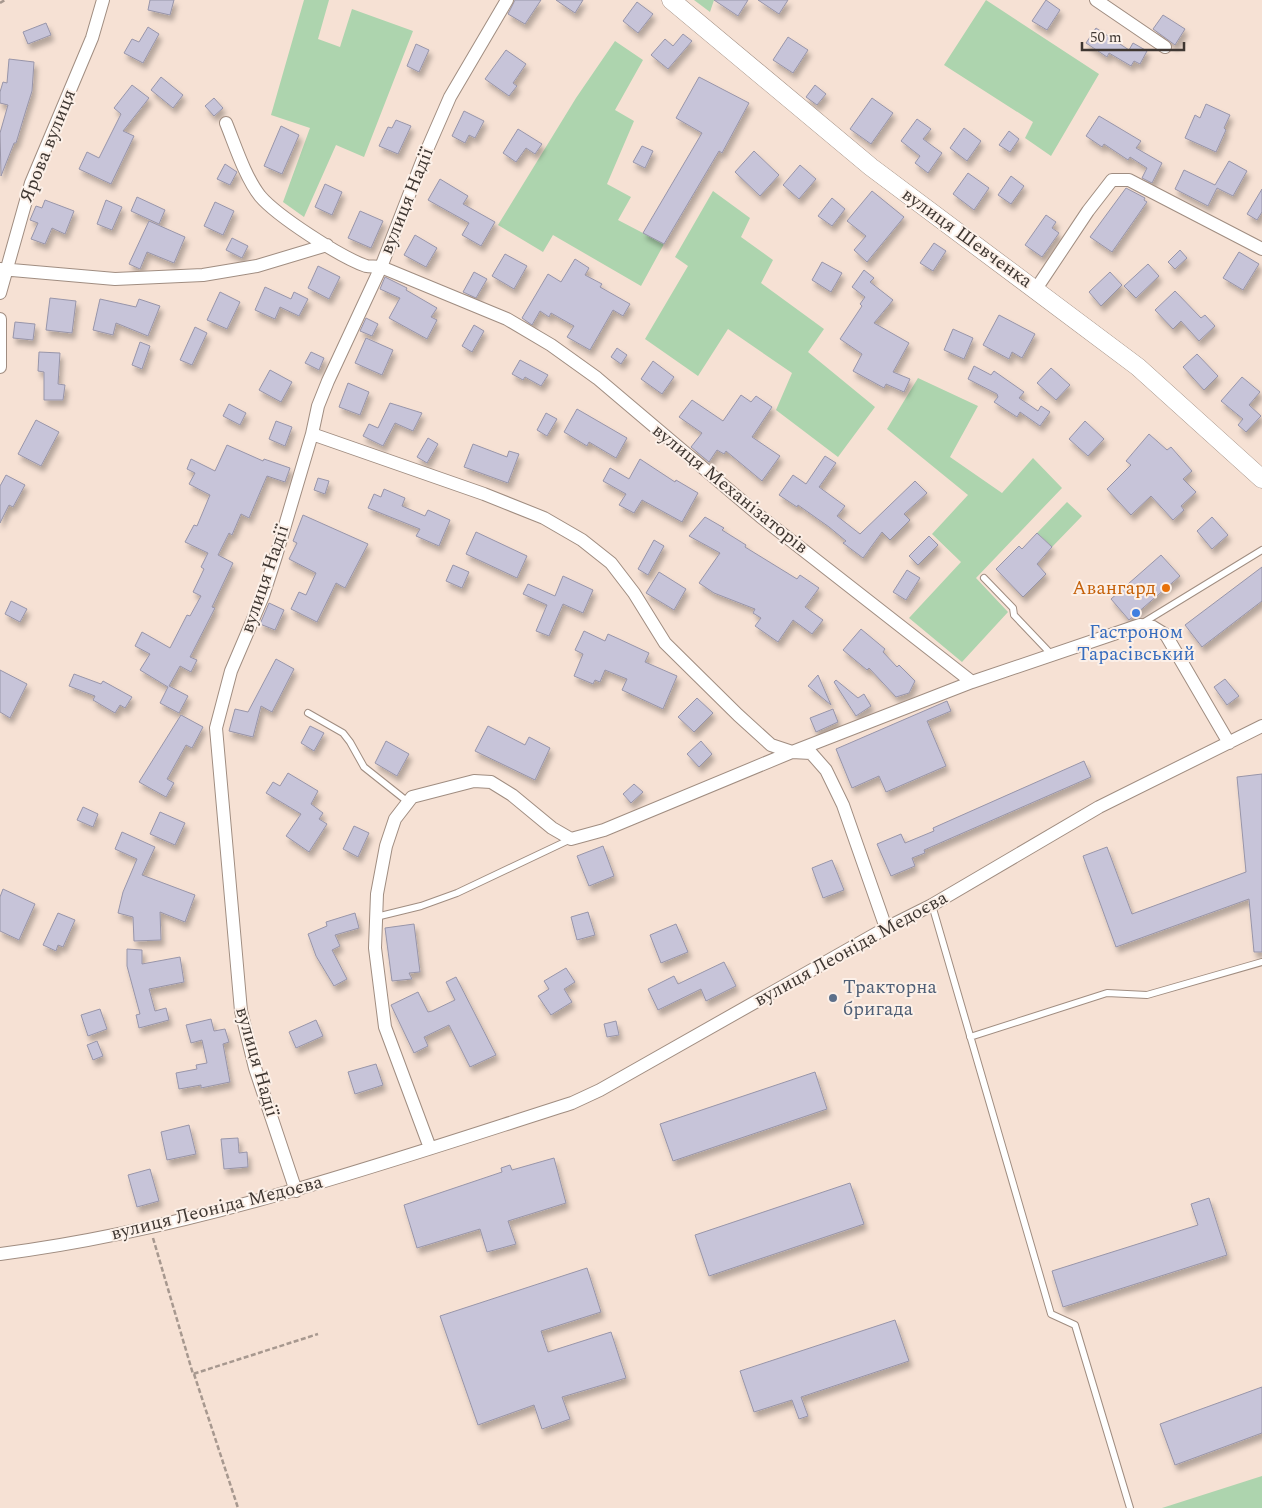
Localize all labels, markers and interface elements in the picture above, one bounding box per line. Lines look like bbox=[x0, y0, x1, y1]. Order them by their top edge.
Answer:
scale bar bbox=[1082, 20, 1184, 52]
text: 50 m bbox=[1090, 26, 1122, 49]
street label: Ярова вулиця bbox=[12, 85, 84, 207]
street label: вулиця Надії bbox=[372, 143, 442, 259]
street label: вулиця Шевченка bbox=[895, 181, 1039, 296]
street label: вулиця Механізаторів bbox=[646, 417, 814, 561]
street label: вулиця Надії bbox=[233, 521, 297, 637]
place label: Авангард bbox=[1072, 574, 1156, 603]
marker: Авангард bbox=[1160, 582, 1172, 594]
marker: Гастроном Тарасівський bbox=[1130, 607, 1142, 619]
place label: Гастроном Тарасівський bbox=[1077, 618, 1195, 669]
street label: вулиця Леоніда Медоєва bbox=[749, 883, 954, 1014]
place label: Тракторна бригада bbox=[843, 973, 937, 1024]
marker: Тракторна бригада bbox=[827, 992, 839, 1004]
street label: вулиця Надії bbox=[227, 1004, 287, 1120]
street label: вулиця Леоніда Медоєва bbox=[108, 1167, 327, 1248]

